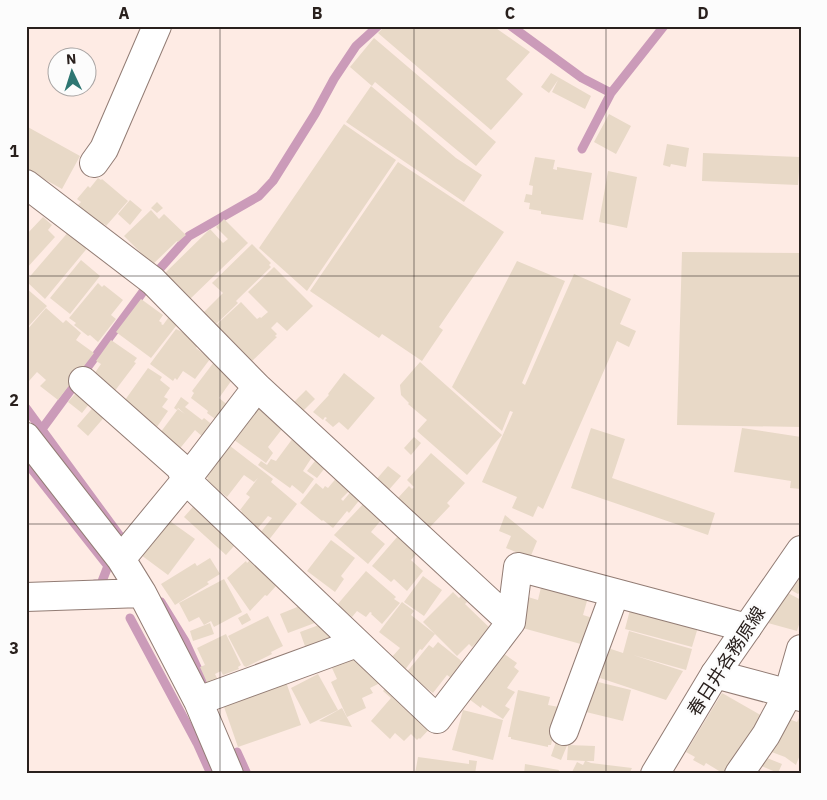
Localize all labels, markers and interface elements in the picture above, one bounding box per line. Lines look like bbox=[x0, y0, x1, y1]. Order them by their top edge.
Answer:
text: A bbox=[119, 3, 130, 23]
text: B bbox=[312, 3, 323, 23]
text: C bbox=[505, 3, 515, 23]
text: D bbox=[697, 3, 709, 23]
north arrow bbox=[48, 48, 98, 98]
text: N bbox=[65, 50, 77, 68]
text: 1 bbox=[9, 141, 19, 161]
text: 2 bbox=[9, 390, 19, 410]
street label: 春日井各務原線 bbox=[682, 602, 770, 720]
text: 3 bbox=[9, 638, 19, 658]

